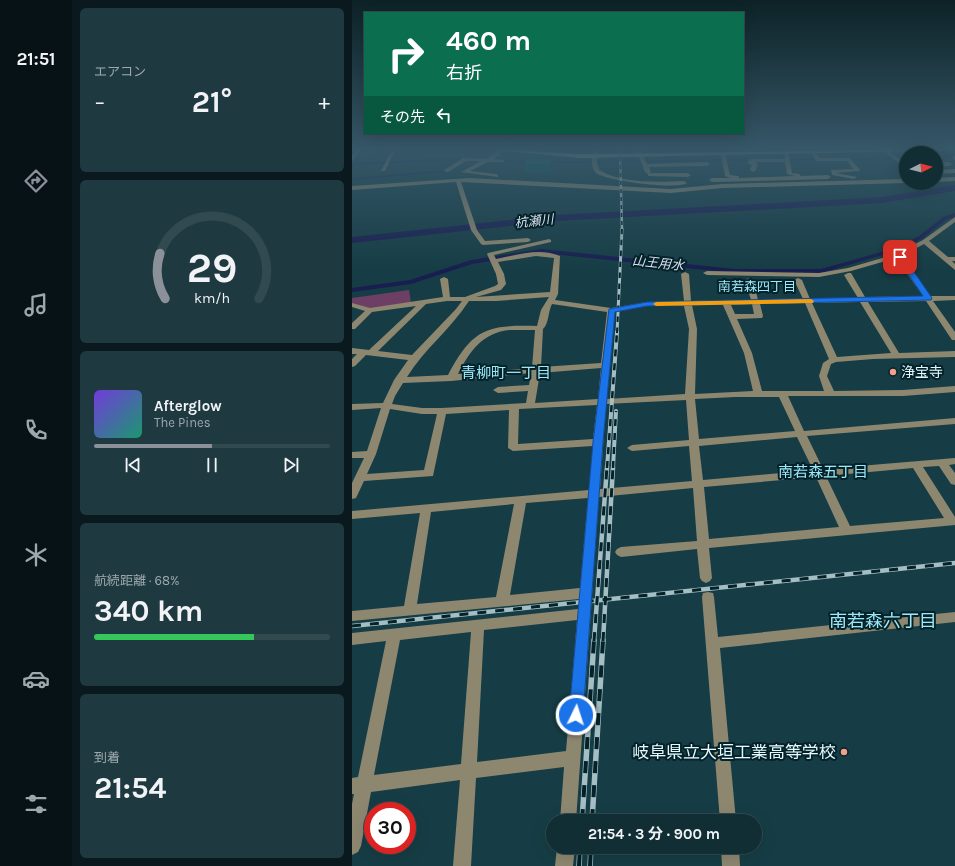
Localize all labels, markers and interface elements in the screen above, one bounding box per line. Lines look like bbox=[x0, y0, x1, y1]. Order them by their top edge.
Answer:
text: 460 m bbox=[446, 24, 531, 57]
icon: right bbox=[380, 28, 432, 80]
text: 21:51 bbox=[16, 48, 56, 70]
text: 右折 bbox=[446, 62, 482, 84]
text: エアコン bbox=[94, 64, 146, 79]
text: 21° bbox=[192, 84, 232, 120]
text: − bbox=[94, 89, 106, 115]
text: + bbox=[318, 89, 330, 115]
icon: left bbox=[433, 104, 455, 126]
text: その先 bbox=[380, 108, 425, 126]
north arrow bbox=[899, 146, 943, 190]
map controls bbox=[899, 146, 943, 190]
icon: directions bbox=[22, 167, 50, 195]
water label: 杭瀬川 bbox=[514, 211, 556, 230]
pin bbox=[883, 240, 917, 274]
text: 29 bbox=[187, 244, 237, 292]
icon: arrive bbox=[889, 246, 911, 268]
water label: 山王用水 bbox=[631, 253, 687, 273]
district label: 南若森四丁目 bbox=[718, 279, 796, 294]
text: km/h bbox=[194, 290, 230, 307]
icon: music bbox=[22, 291, 50, 319]
district label: 青柳町一丁目 bbox=[461, 364, 551, 382]
place label: 浄宝寺 bbox=[901, 364, 943, 381]
marker: 浄宝寺 bbox=[888, 367, 898, 377]
text: Afterglow bbox=[154, 397, 222, 415]
text: The Pines bbox=[154, 415, 211, 430]
icon: phone bbox=[22, 416, 50, 444]
icon: previous bbox=[122, 454, 144, 476]
icon: pause bbox=[201, 454, 223, 476]
icon: next bbox=[280, 454, 302, 476]
district label: 南若森五丁目 bbox=[778, 463, 868, 481]
icon: climate bbox=[22, 541, 50, 569]
text: 航続距離 · 68% bbox=[94, 573, 179, 588]
text: 340 km bbox=[94, 593, 203, 629]
district label: 南若森六丁目 bbox=[829, 610, 937, 632]
icon: car bbox=[22, 665, 50, 693]
position arrow bbox=[555, 694, 597, 736]
place label: 岐阜県立大垣工業高等学校 bbox=[632, 742, 836, 762]
marker: 岐阜県立大垣工業高等学校 bbox=[839, 747, 849, 757]
text: 到着 bbox=[94, 750, 120, 765]
text: 21:54 bbox=[94, 770, 166, 806]
icon: filters bbox=[22, 790, 50, 818]
speed limit sign: 30 bbox=[364, 802, 416, 854]
text: 21:54 · 3 分 · 900 m bbox=[588, 825, 720, 843]

